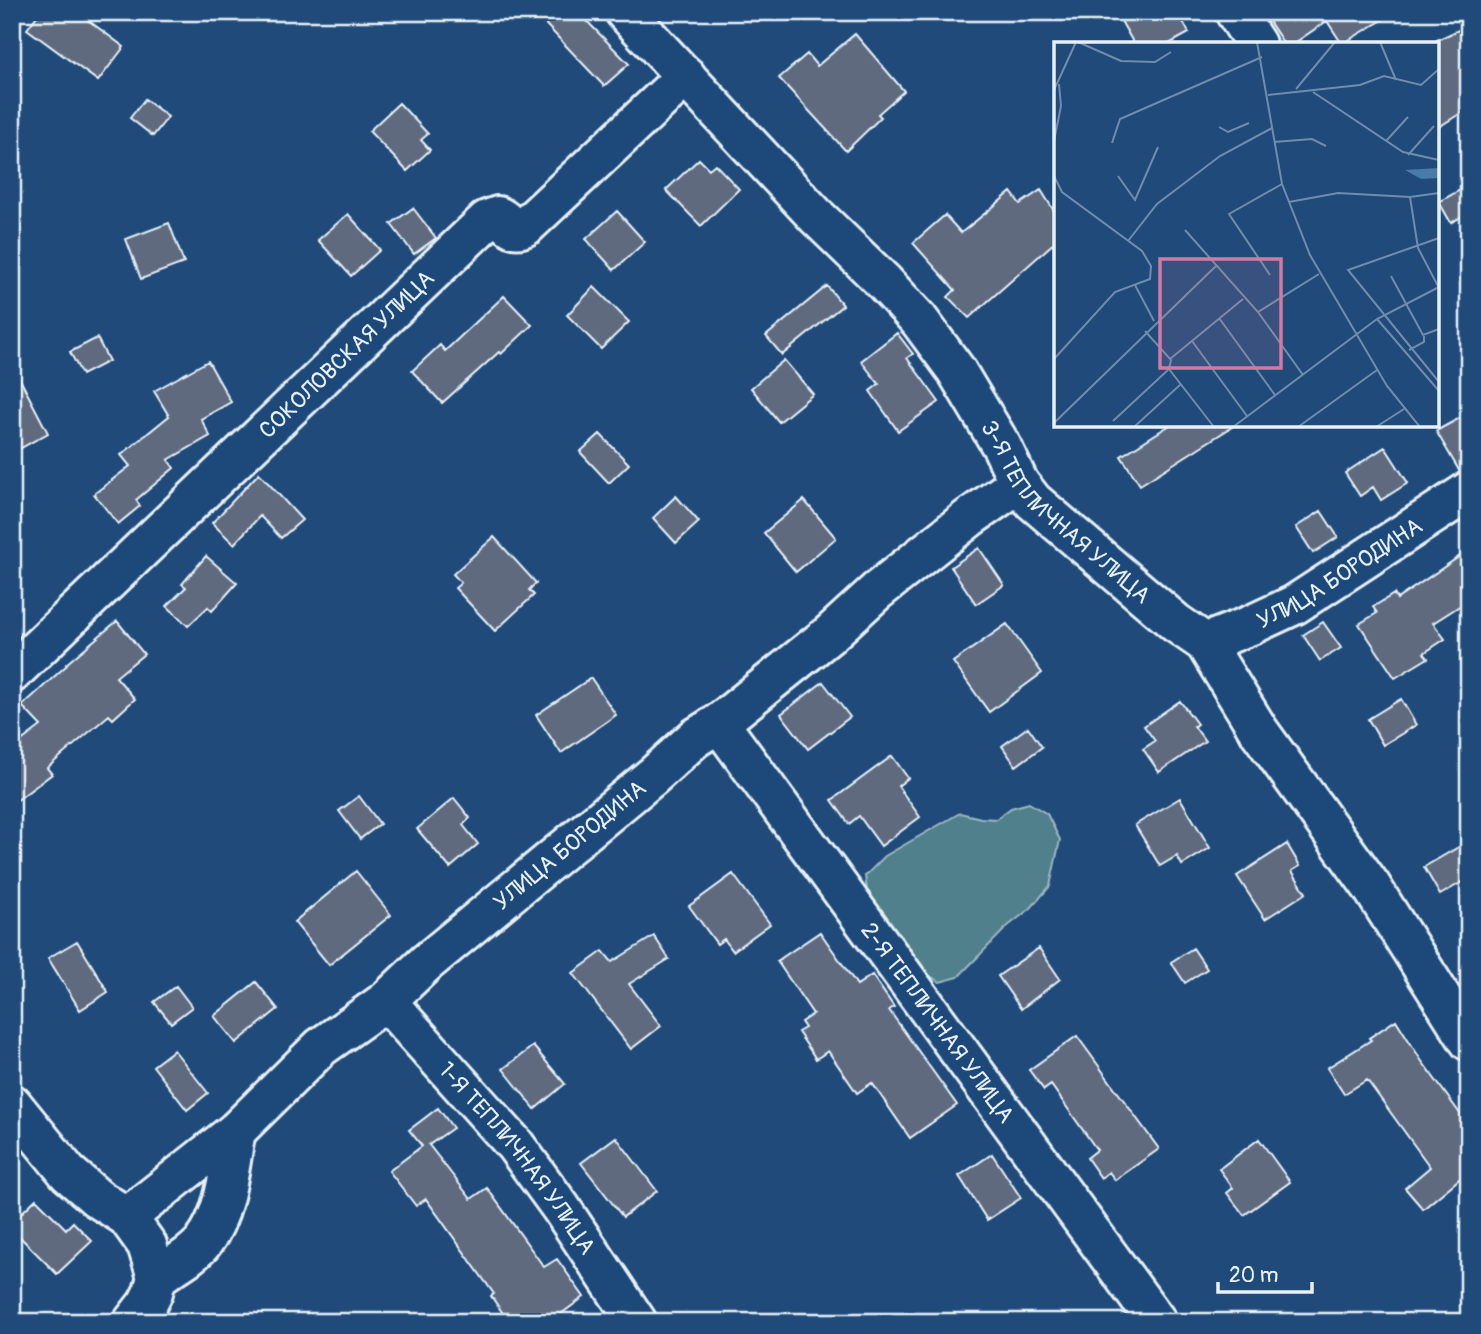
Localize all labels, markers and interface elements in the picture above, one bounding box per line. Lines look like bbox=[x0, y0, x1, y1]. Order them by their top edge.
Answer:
inset map bbox=[1054, 42, 1439, 427]
street label: СОКОЛОВСКАЯ УЛИЦА bbox=[253, 264, 441, 445]
street label: 3-Я ТЕПЛИЧНАЯ УЛИЦА bbox=[974, 415, 1157, 610]
street label: УЛИЦА БОРОДИНА bbox=[1252, 511, 1428, 635]
street label: УЛИЦА БОРОДИНА bbox=[487, 774, 652, 917]
street label: 2-Я ТЕПЛИЧНАЯ УЛИЦА bbox=[855, 917, 1021, 1129]
street label: 1-Я ТЕПЛИЧНАЯ УЛИЦА bbox=[432, 1056, 602, 1260]
scale bar bbox=[1218, 1250, 1313, 1294]
text: 20 m bbox=[1229, 1262, 1278, 1289]

